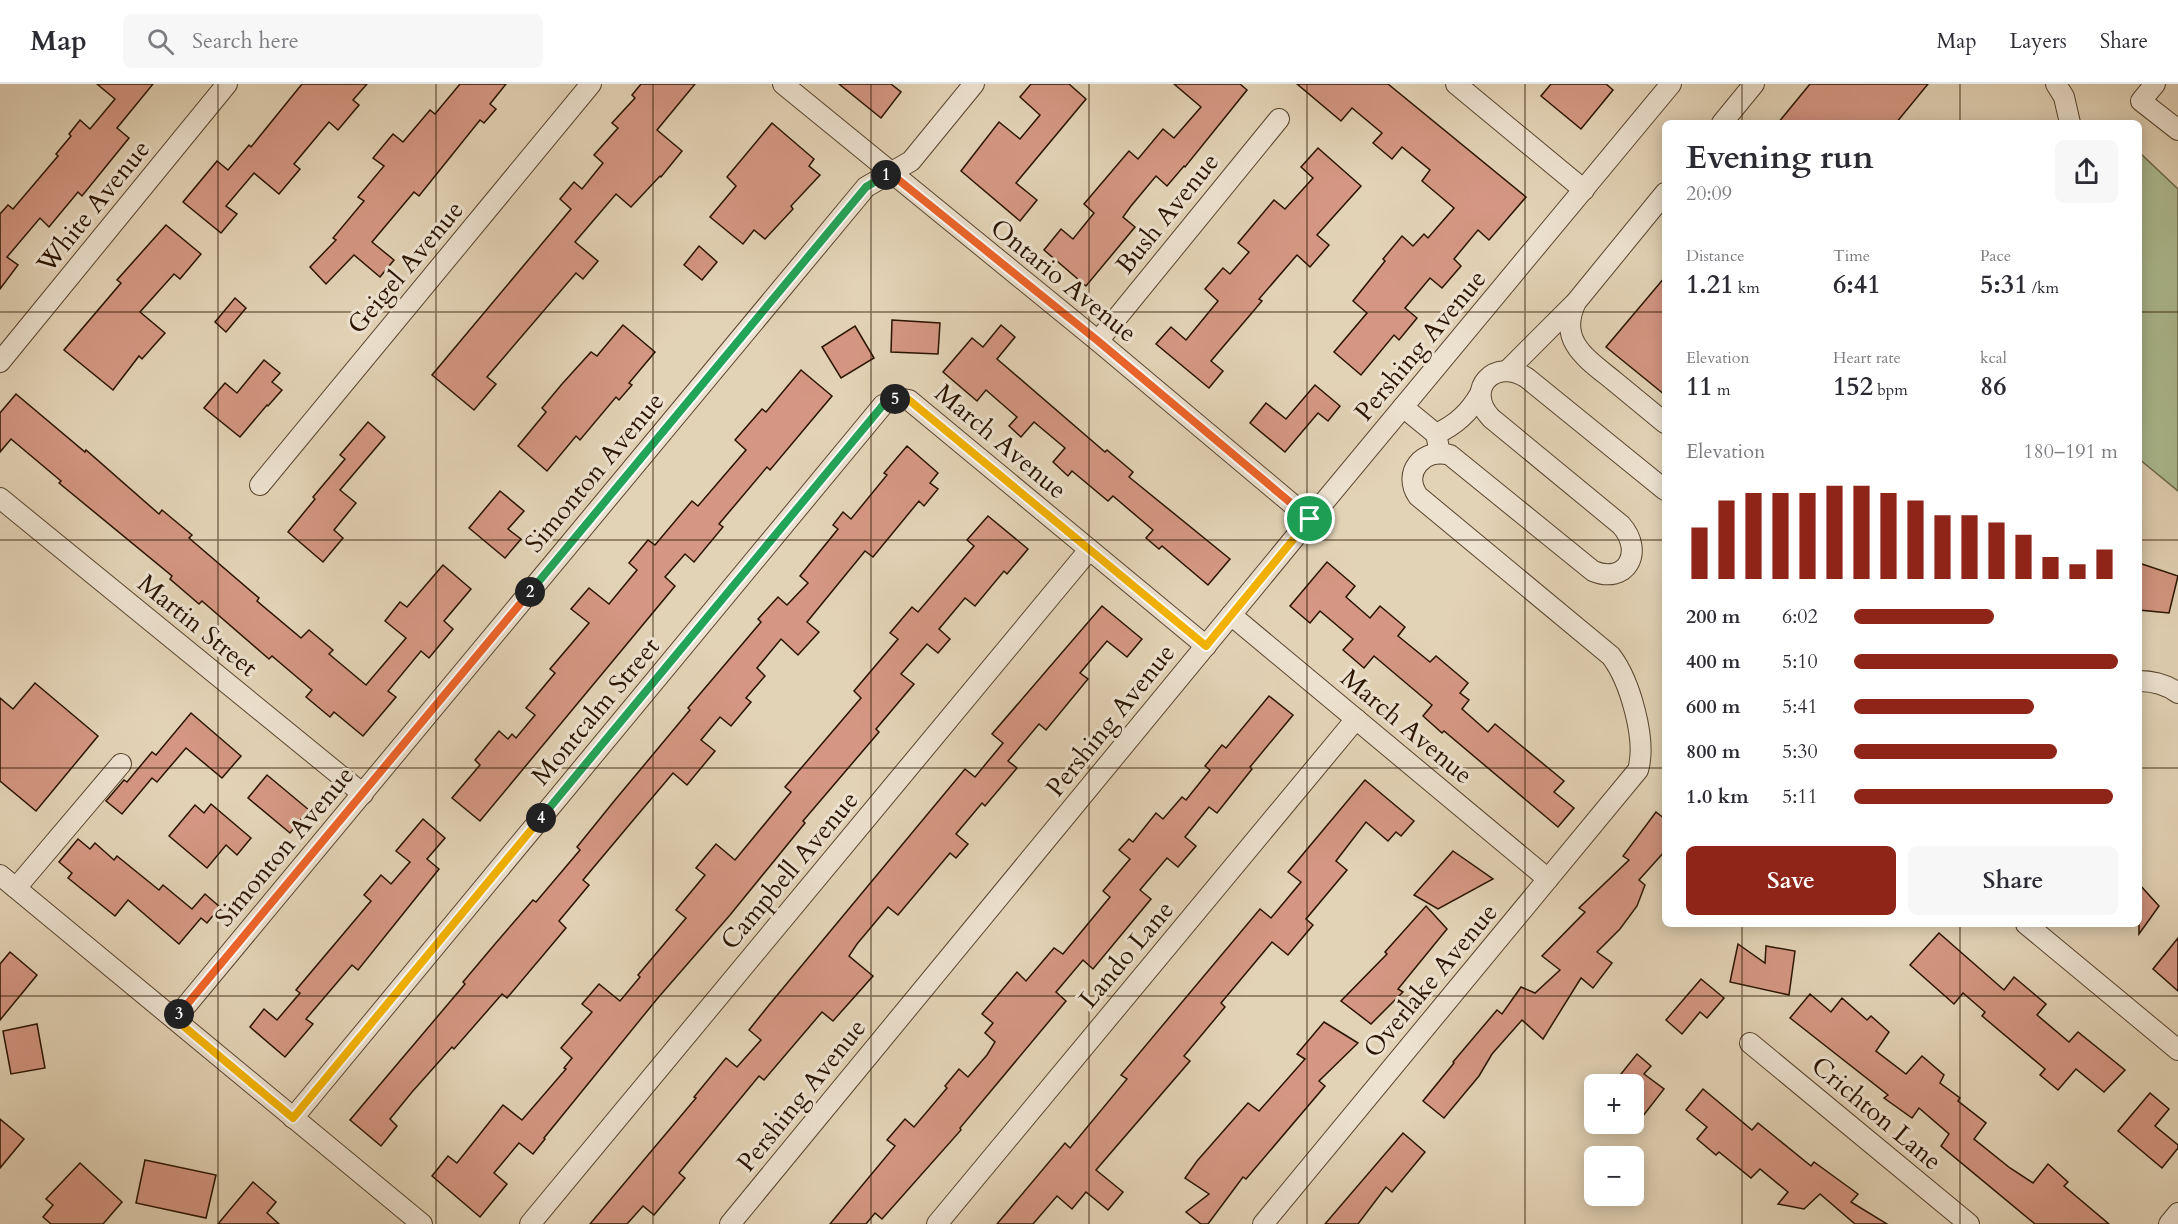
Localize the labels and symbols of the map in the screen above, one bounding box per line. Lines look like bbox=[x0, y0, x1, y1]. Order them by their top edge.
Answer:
street label: White Avenue bbox=[28, 132, 158, 281]
street label: Bush Avenue bbox=[1108, 145, 1227, 281]
pin: 1 bbox=[871, 160, 901, 190]
street label: Geigel Avenue bbox=[339, 193, 471, 341]
street label: Ontario Avenue bbox=[983, 211, 1144, 350]
street label: Pershing Avenue bbox=[1347, 262, 1494, 428]
street label: March Avenue bbox=[927, 376, 1074, 507]
pin: 5 bbox=[880, 384, 910, 414]
street label: Simonton Avenue bbox=[517, 385, 672, 560]
pin bbox=[1284, 493, 1335, 544]
street label: Martin Street bbox=[130, 566, 265, 685]
pin: 2 bbox=[515, 577, 545, 607]
street label: Montcalm Street bbox=[523, 630, 668, 793]
street label: Pershing Avenue bbox=[1038, 636, 1183, 804]
street label: March Avenue bbox=[1333, 661, 1480, 792]
street label: Simonton Avenue bbox=[207, 759, 362, 934]
street label: Campbell Avenue bbox=[713, 784, 866, 957]
pin: 4 bbox=[526, 803, 556, 833]
street label: Lando Lane bbox=[1071, 893, 1182, 1015]
street label: Overlake Avenue bbox=[1355, 896, 1505, 1065]
pin: 3 bbox=[164, 999, 194, 1029]
street label: Pershing Avenue bbox=[729, 1011, 874, 1179]
street label: Crichton Lane bbox=[1804, 1048, 1949, 1178]

